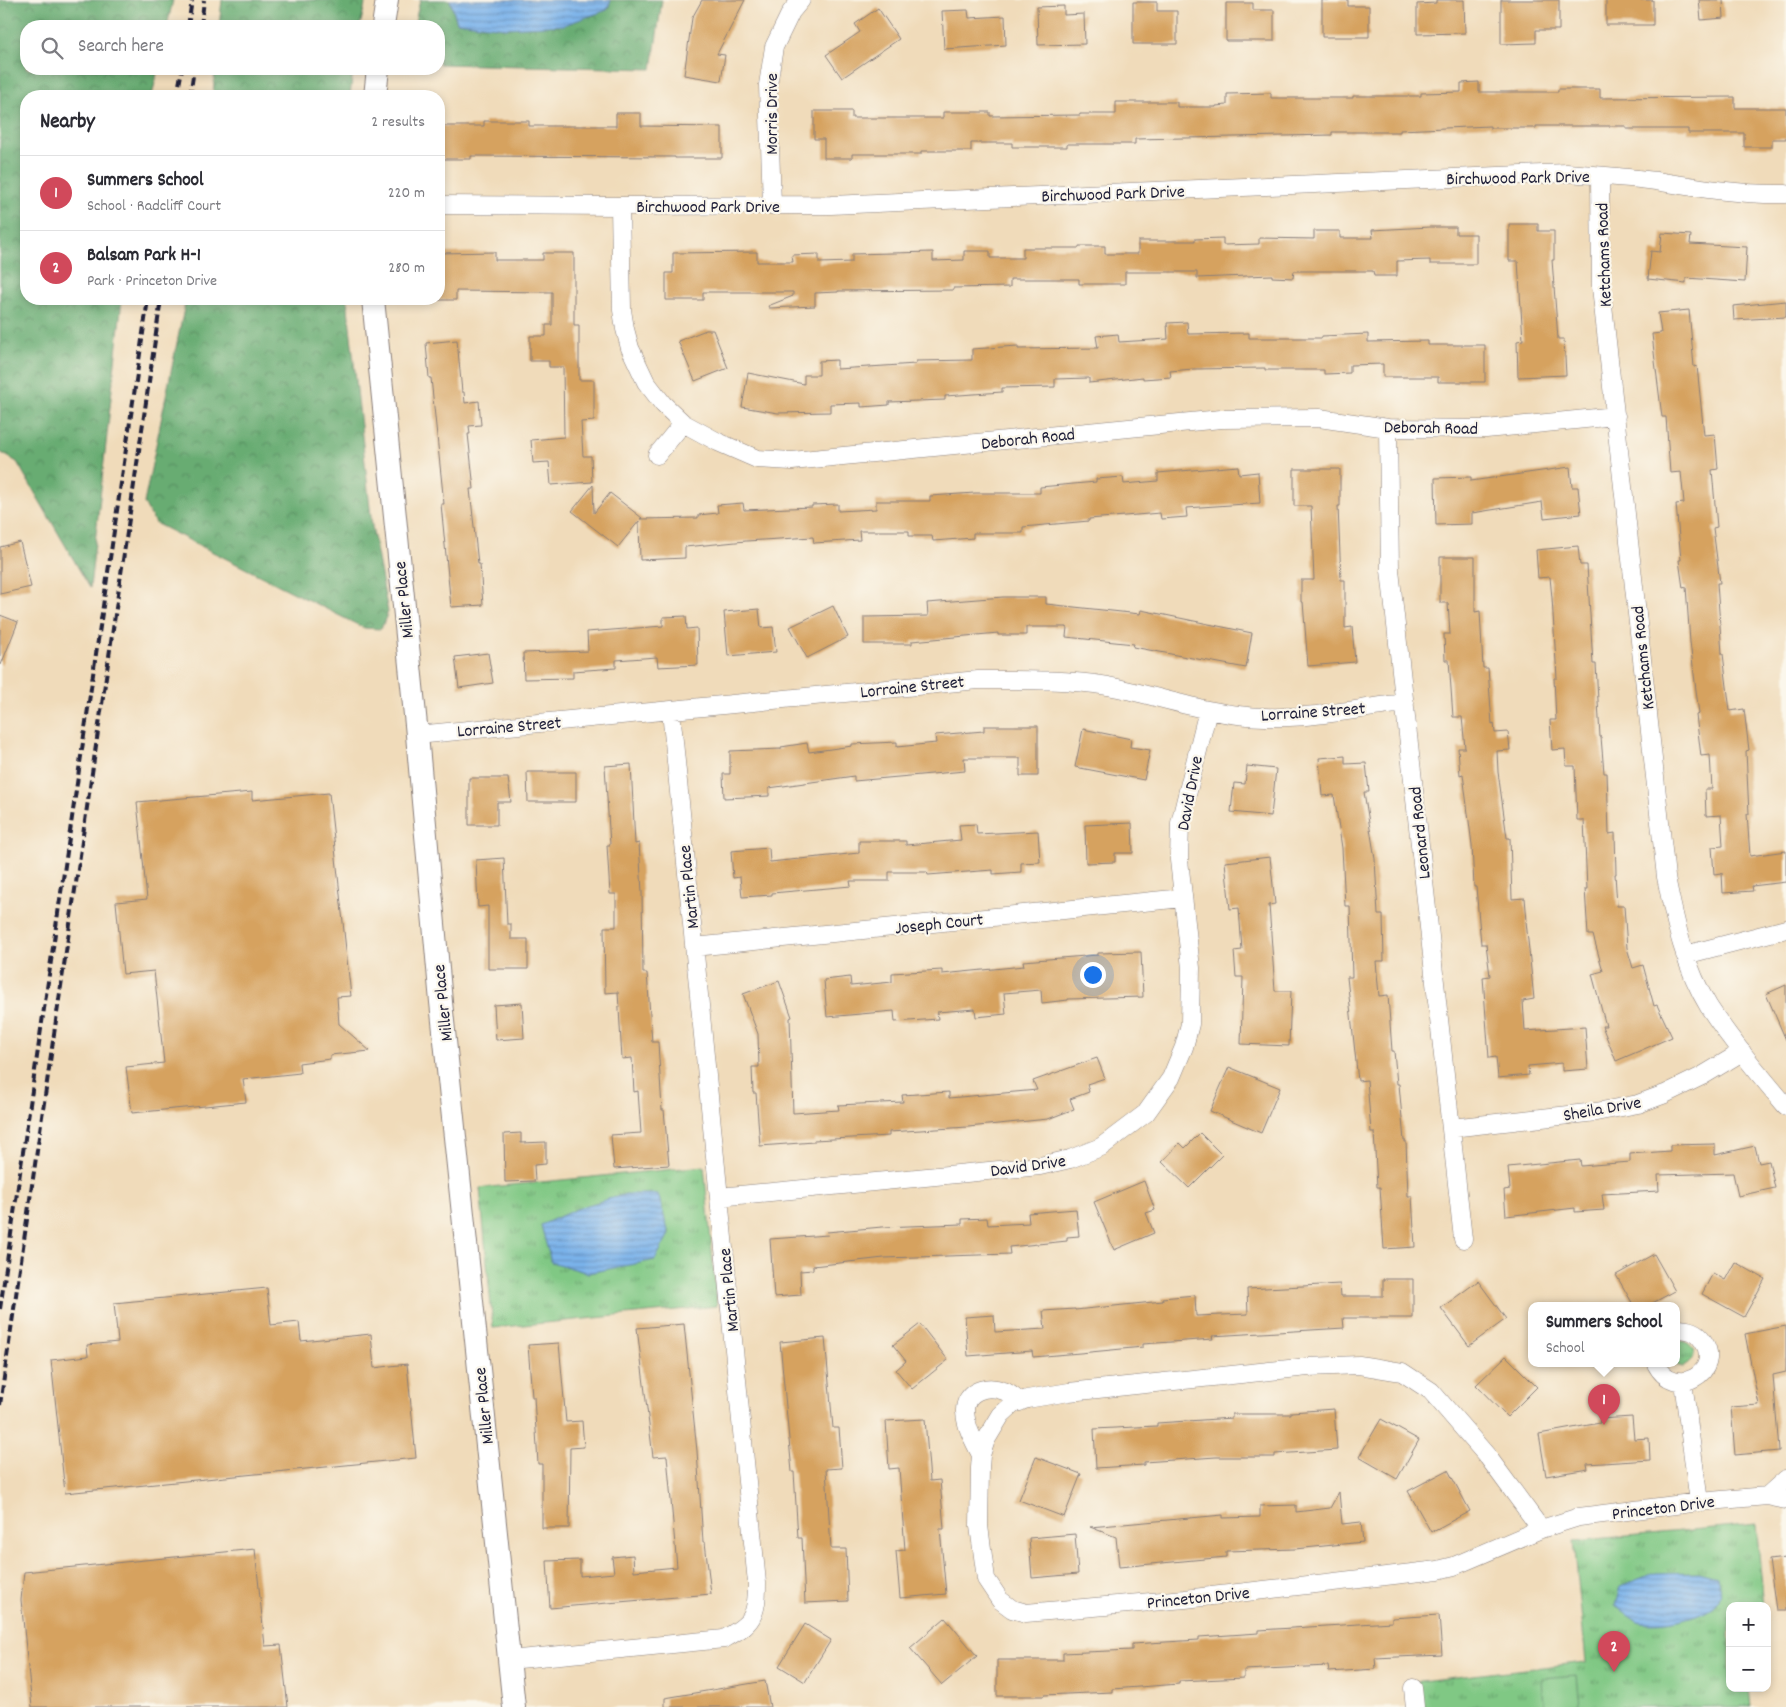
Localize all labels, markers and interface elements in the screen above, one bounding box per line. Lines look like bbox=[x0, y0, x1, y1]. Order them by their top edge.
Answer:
search box bbox=[20, 20, 445, 75]
icon: search bbox=[38, 34, 66, 62]
text: Search here bbox=[78, 34, 164, 61]
street label: Morris Drive bbox=[761, 73, 786, 155]
text: Nearby bbox=[40, 108, 95, 138]
text: 2 results bbox=[371, 111, 425, 134]
street label: Birchwood Park Drive bbox=[1446, 166, 1590, 193]
text: Summers School bbox=[87, 168, 204, 195]
street label: Birchwood Park Drive bbox=[1041, 180, 1185, 210]
text: 1 bbox=[54, 182, 58, 205]
text: 220 m bbox=[388, 182, 425, 205]
text: School · Radcliff Court bbox=[87, 195, 221, 218]
street label: Birchwood Park Drive bbox=[636, 196, 780, 221]
street label: Ketchams Road bbox=[1591, 202, 1620, 308]
text: Balsam Park H-1 bbox=[87, 243, 201, 270]
text: 2 bbox=[53, 257, 60, 280]
text: 280 m bbox=[388, 257, 425, 280]
text: Park · Princeton Drive bbox=[87, 270, 217, 293]
street label: Deborah Road bbox=[1384, 416, 1478, 443]
street label: Deborah Road bbox=[980, 423, 1076, 458]
street label: Miller Place bbox=[389, 560, 422, 639]
street label: Ketchams Road bbox=[1627, 604, 1662, 711]
street label: Lorraine Street bbox=[859, 671, 966, 706]
street label: Lorraine Street bbox=[1260, 697, 1367, 730]
street label: Lorraine Street bbox=[456, 711, 563, 745]
street label: David Drive bbox=[1172, 754, 1211, 833]
street label: Leonard Road bbox=[1404, 785, 1439, 880]
street label: Martin Place bbox=[674, 844, 707, 930]
street label: Joseph Court bbox=[894, 908, 985, 943]
your location bbox=[1080, 962, 1106, 988]
street label: Miller Place bbox=[428, 963, 461, 1042]
street label: Sheila Drive bbox=[1561, 1091, 1644, 1130]
street label: David Drive bbox=[989, 1150, 1068, 1185]
street label: Martin Place bbox=[714, 1247, 747, 1333]
popup bbox=[1528, 1302, 1680, 1367]
text: Summers School bbox=[1546, 1310, 1662, 1337]
text: School bbox=[1546, 1337, 1585, 1360]
street label: Miller Place bbox=[469, 1366, 502, 1445]
pin: 1 bbox=[1588, 1384, 1620, 1425]
street label: Princeton Drive bbox=[1610, 1491, 1716, 1528]
street label: Princeton Drive bbox=[1146, 1582, 1251, 1617]
map controls bbox=[1726, 1602, 1771, 1692]
button: + bbox=[1726, 1602, 1771, 1647]
pin: 2 bbox=[1598, 1631, 1630, 1672]
button: − bbox=[1726, 1647, 1771, 1692]

